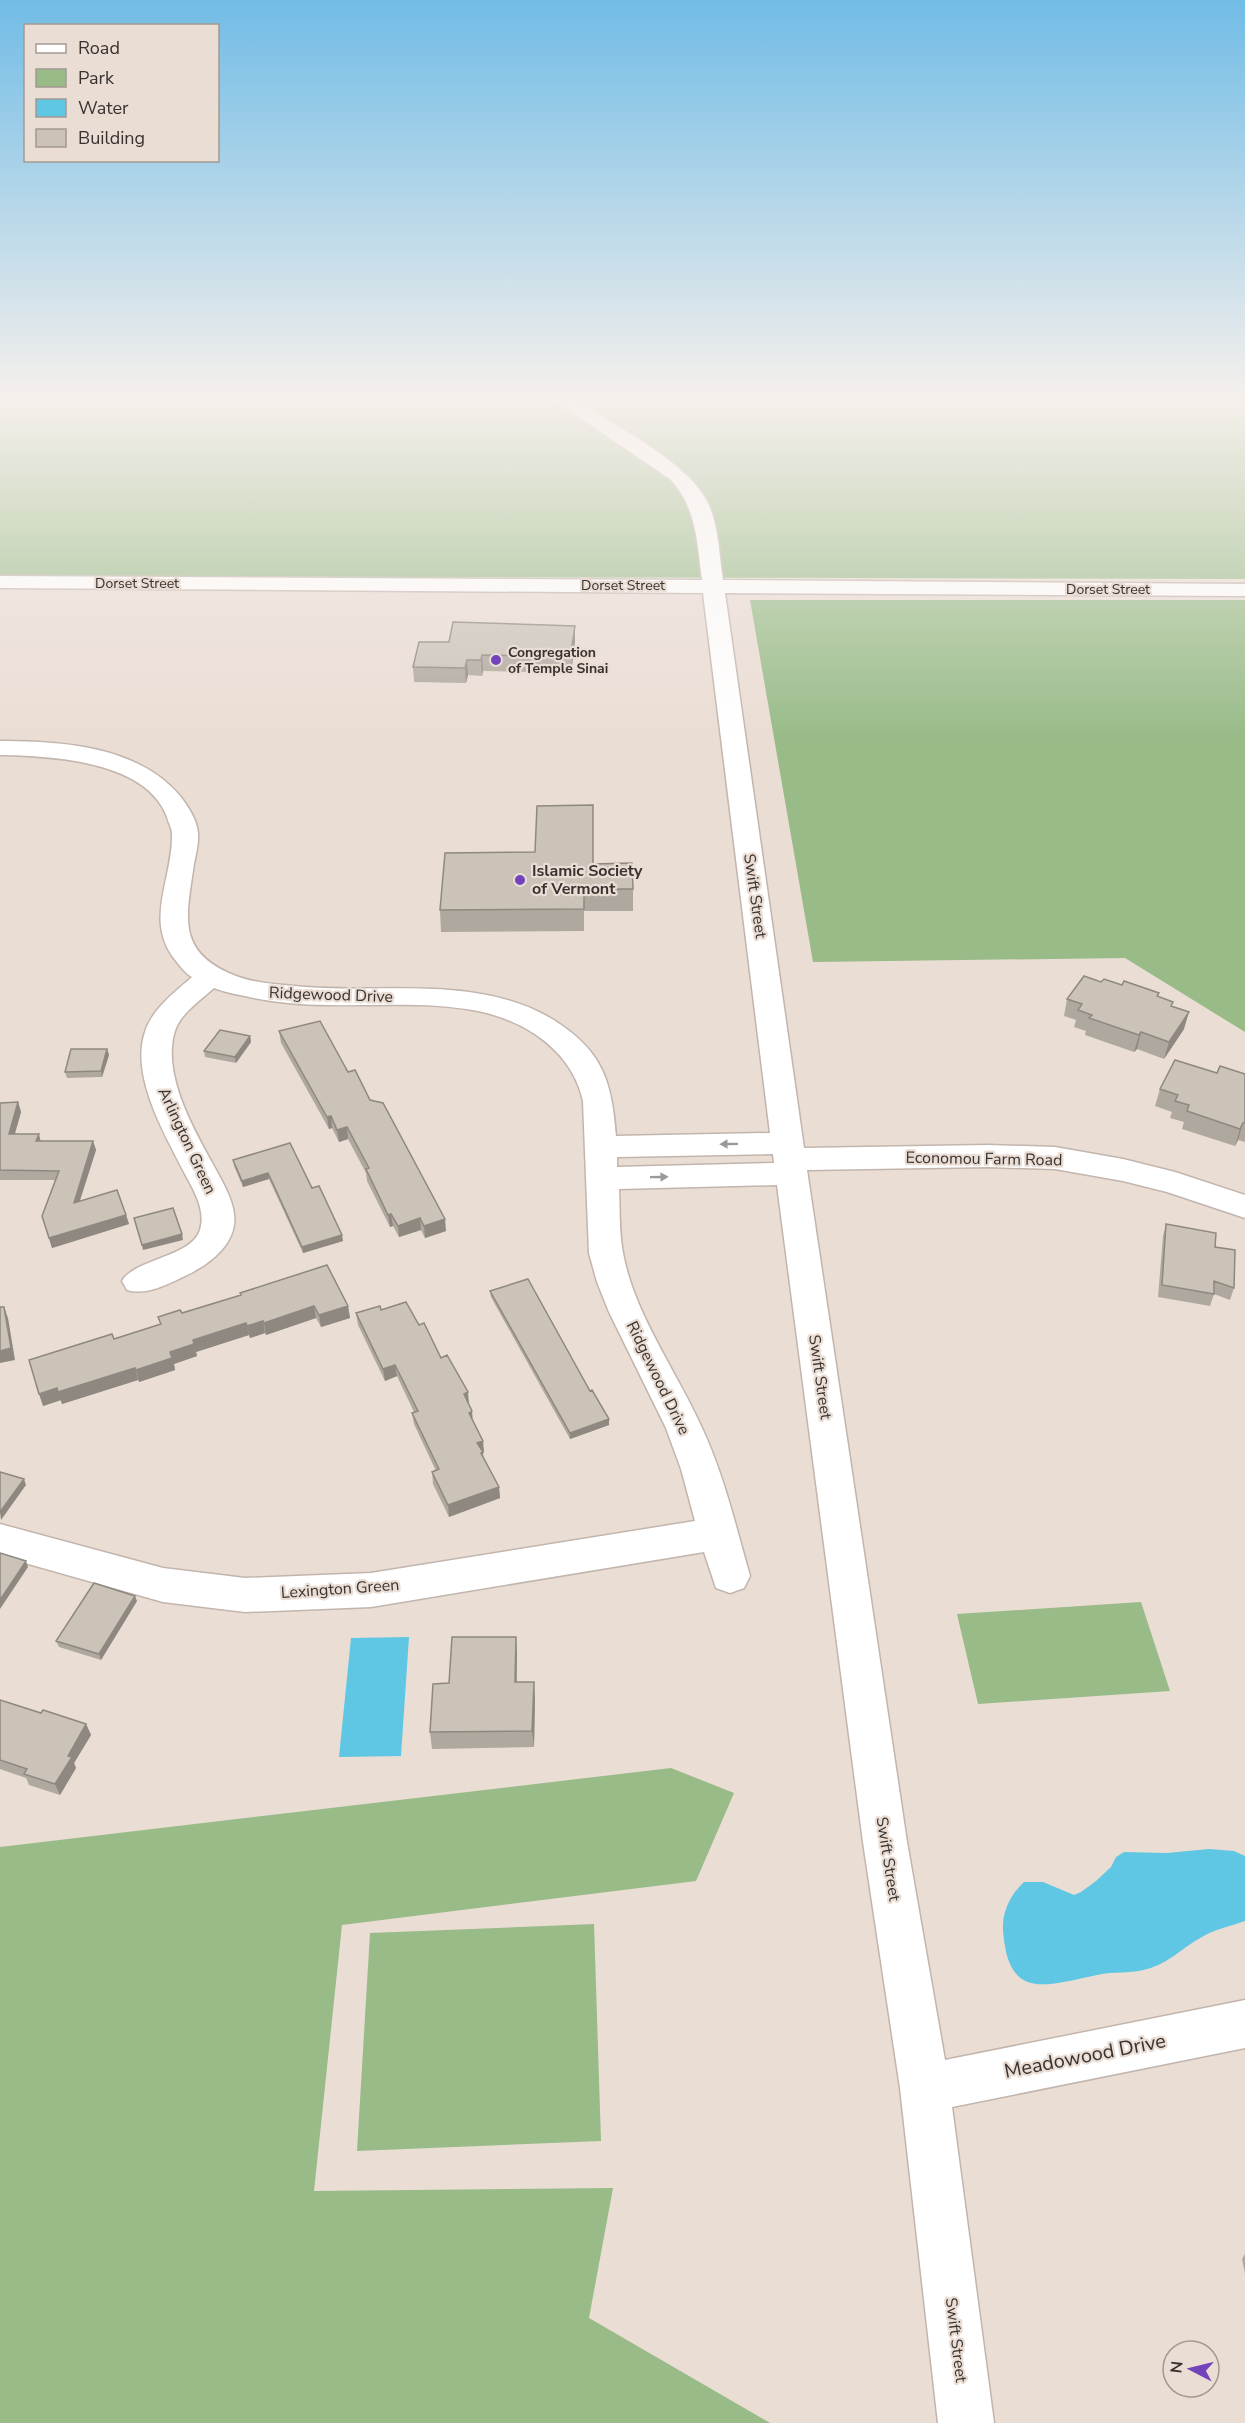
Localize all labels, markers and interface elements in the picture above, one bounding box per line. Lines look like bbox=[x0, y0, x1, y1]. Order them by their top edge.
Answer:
legend bbox=[24, 24, 219, 162]
text: Road bbox=[78, 36, 120, 60]
text: Park bbox=[78, 66, 115, 90]
text: Water bbox=[78, 96, 129, 120]
text: Building bbox=[78, 126, 145, 150]
street label: Dorset Street bbox=[95, 574, 179, 593]
street label: Dorset Street bbox=[581, 576, 665, 595]
street label: Dorset Street bbox=[1066, 580, 1150, 599]
place label: Congregation of Temple Sinai bbox=[508, 643, 608, 678]
marker: Congregation of Temple Sinai bbox=[489, 653, 503, 667]
street label: Swift Street bbox=[738, 852, 772, 940]
place label: Islamic Society of Vermont bbox=[532, 860, 643, 900]
marker: Islamic Society of Vermont bbox=[513, 873, 527, 887]
street label: Ridgewood Drive bbox=[269, 982, 393, 1008]
street label: Arlington Green bbox=[153, 1084, 221, 1198]
one-way arrow bbox=[719, 1139, 738, 1149]
street label: Economou Farm Road bbox=[905, 1147, 1063, 1171]
one-way arrow bbox=[650, 1172, 669, 1181]
street label: Ridgewood Drive bbox=[621, 1317, 695, 1439]
street label: Swift Street bbox=[803, 1333, 837, 1421]
street label: Lexington Green bbox=[280, 1574, 400, 1604]
street label: Swift Street bbox=[870, 1815, 906, 1903]
street label: Meadowood Drive bbox=[1002, 2027, 1168, 2085]
street label: Swift Street bbox=[940, 2296, 972, 2384]
north arrow bbox=[1161, 2339, 1221, 2399]
text: N bbox=[1165, 2360, 1189, 2375]

